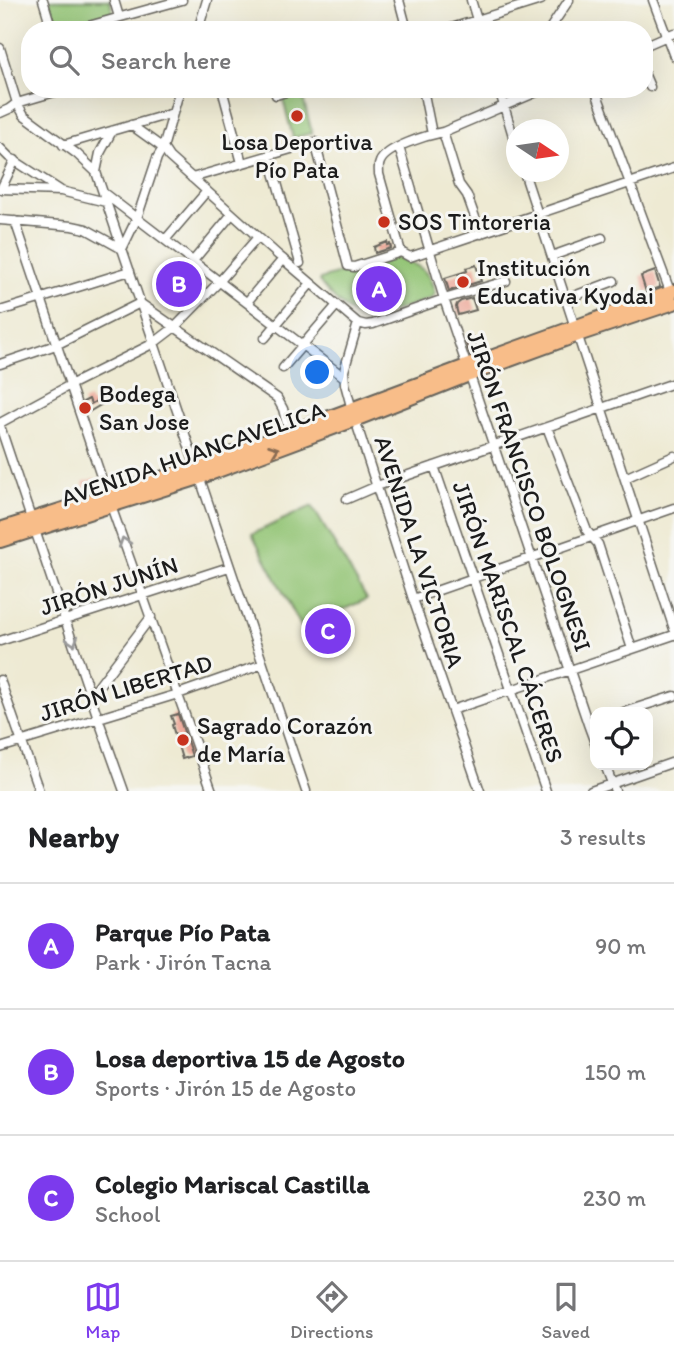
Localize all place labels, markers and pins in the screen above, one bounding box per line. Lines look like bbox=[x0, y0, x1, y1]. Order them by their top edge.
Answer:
marker: Losa Deportiva Pío Pata bbox=[289, 108, 305, 124]
place label: Losa Deportiva Pío Pata bbox=[221, 127, 373, 184]
place label: SOS Tintoreria bbox=[398, 207, 551, 236]
marker: SOS Tintoreria bbox=[376, 214, 392, 230]
place label: Institución Educativa Kyodai bbox=[477, 253, 654, 310]
pin: B bbox=[156, 258, 202, 310]
pin: A bbox=[356, 263, 402, 315]
marker: Institución Educativa Kyodai bbox=[455, 274, 471, 290]
place label: Bodega San Jose bbox=[99, 379, 189, 436]
marker: Bodega San Jose bbox=[77, 400, 93, 416]
pin: C bbox=[305, 605, 351, 657]
place label: Sagrado Corazón de María bbox=[197, 711, 373, 768]
marker: Sagrado Corazón de María bbox=[175, 732, 191, 748]

